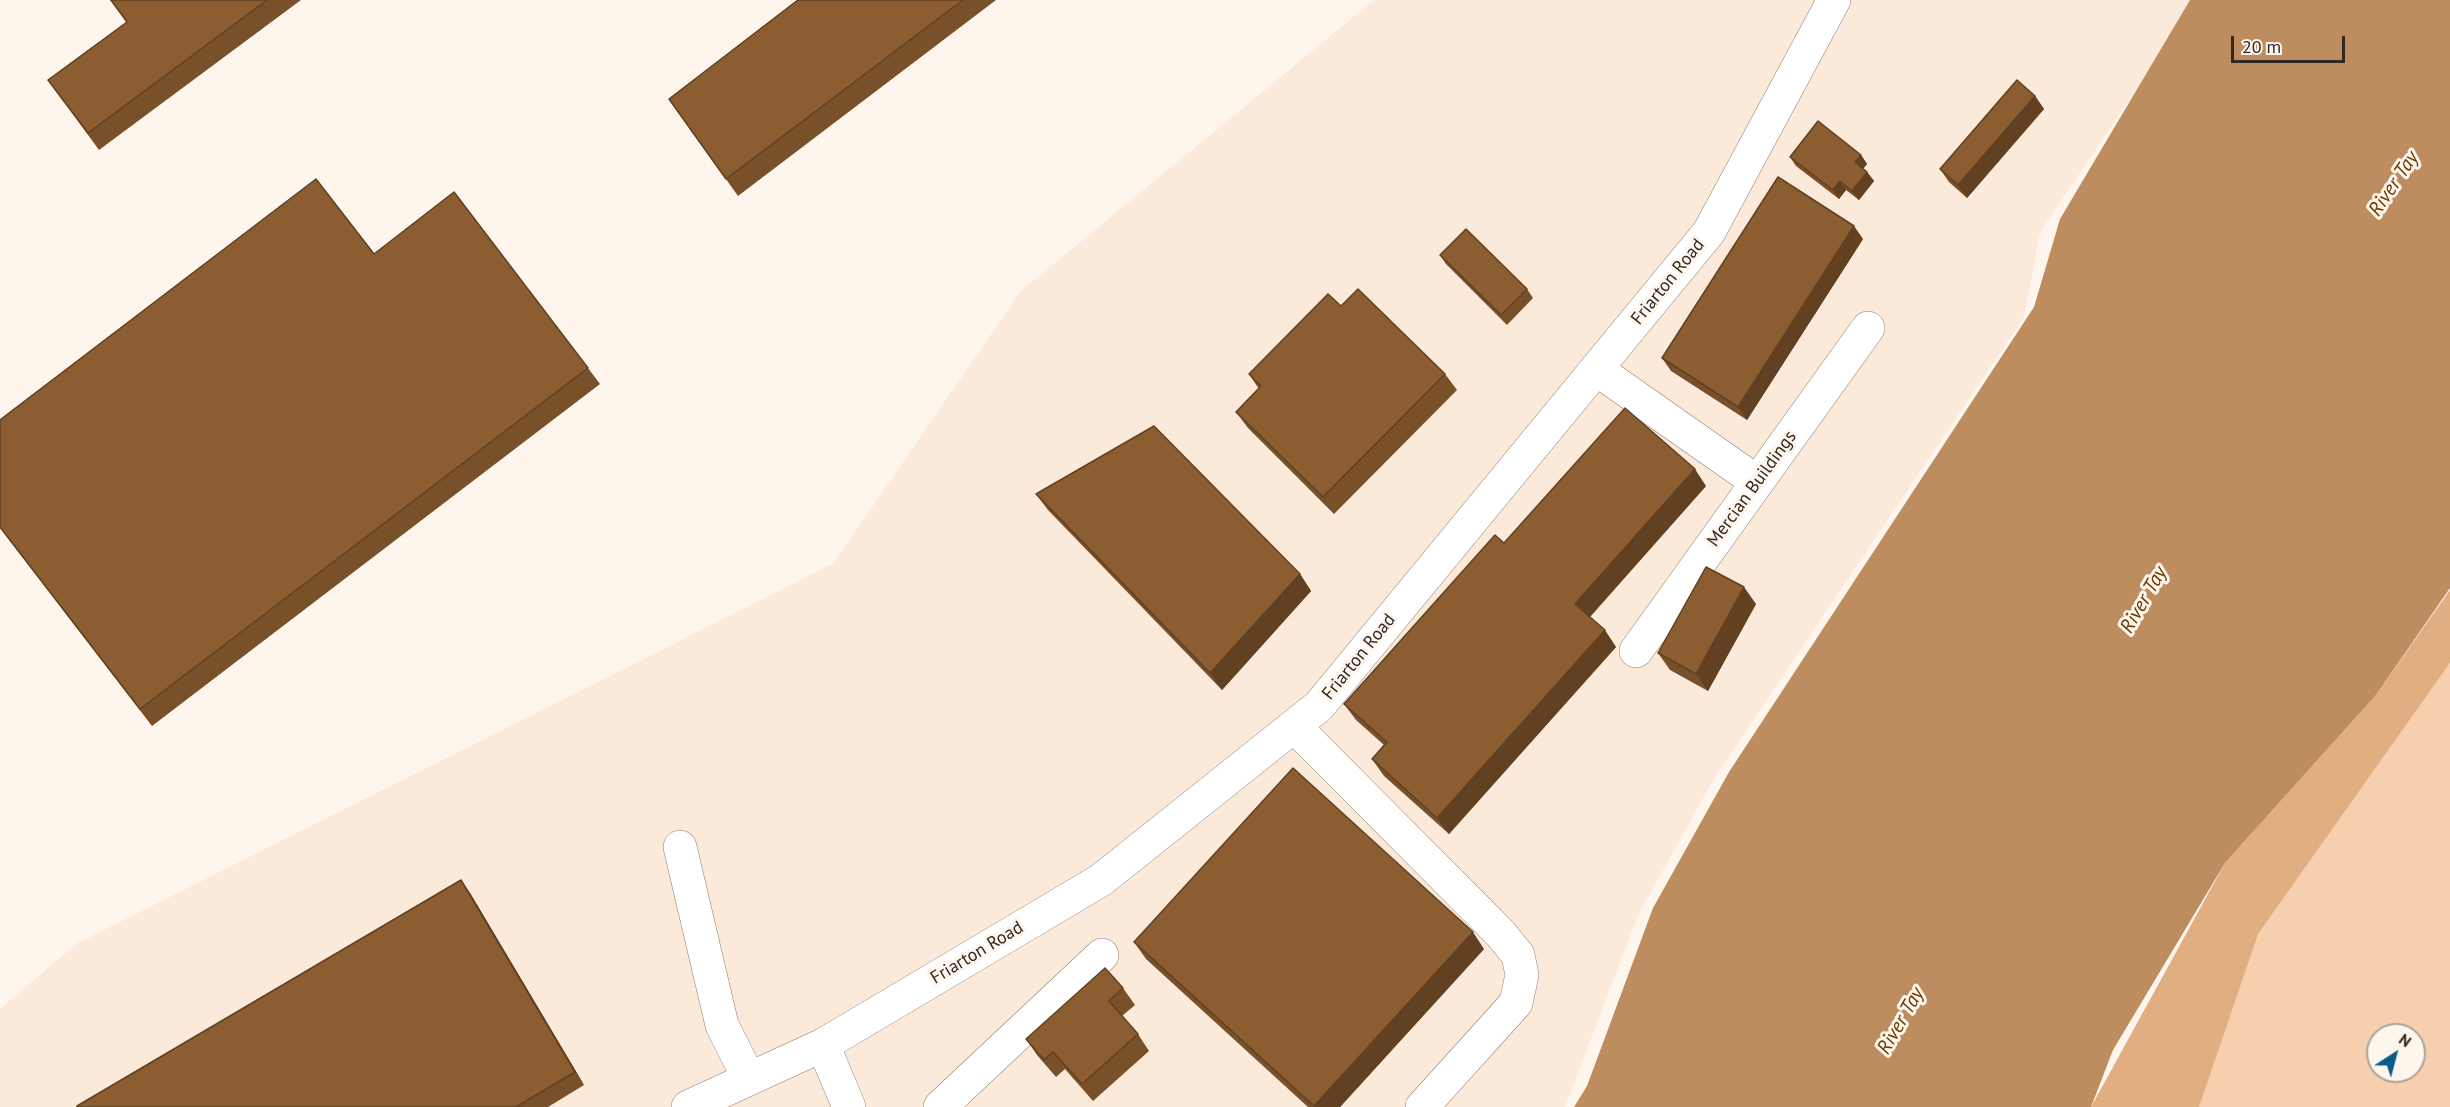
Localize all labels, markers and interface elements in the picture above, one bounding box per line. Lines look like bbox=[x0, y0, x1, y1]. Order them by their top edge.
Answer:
scale bar bbox=[2234, 24, 2348, 62]
text: 20 m bbox=[2242, 35, 2281, 58]
water label: River Tay bbox=[2364, 147, 2424, 221]
street label: Friarton Road bbox=[1627, 235, 1709, 329]
street label: Mercian Buildings bbox=[1703, 427, 1801, 551]
water label: River Tay bbox=[2115, 562, 2173, 638]
street label: Friarton Road bbox=[1318, 610, 1400, 704]
street label: Friarton Road bbox=[927, 917, 1027, 989]
water label: River Tay bbox=[1872, 983, 1930, 1059]
north arrow bbox=[2366, 1023, 2426, 1083]
text: N bbox=[2395, 1029, 2416, 1051]

